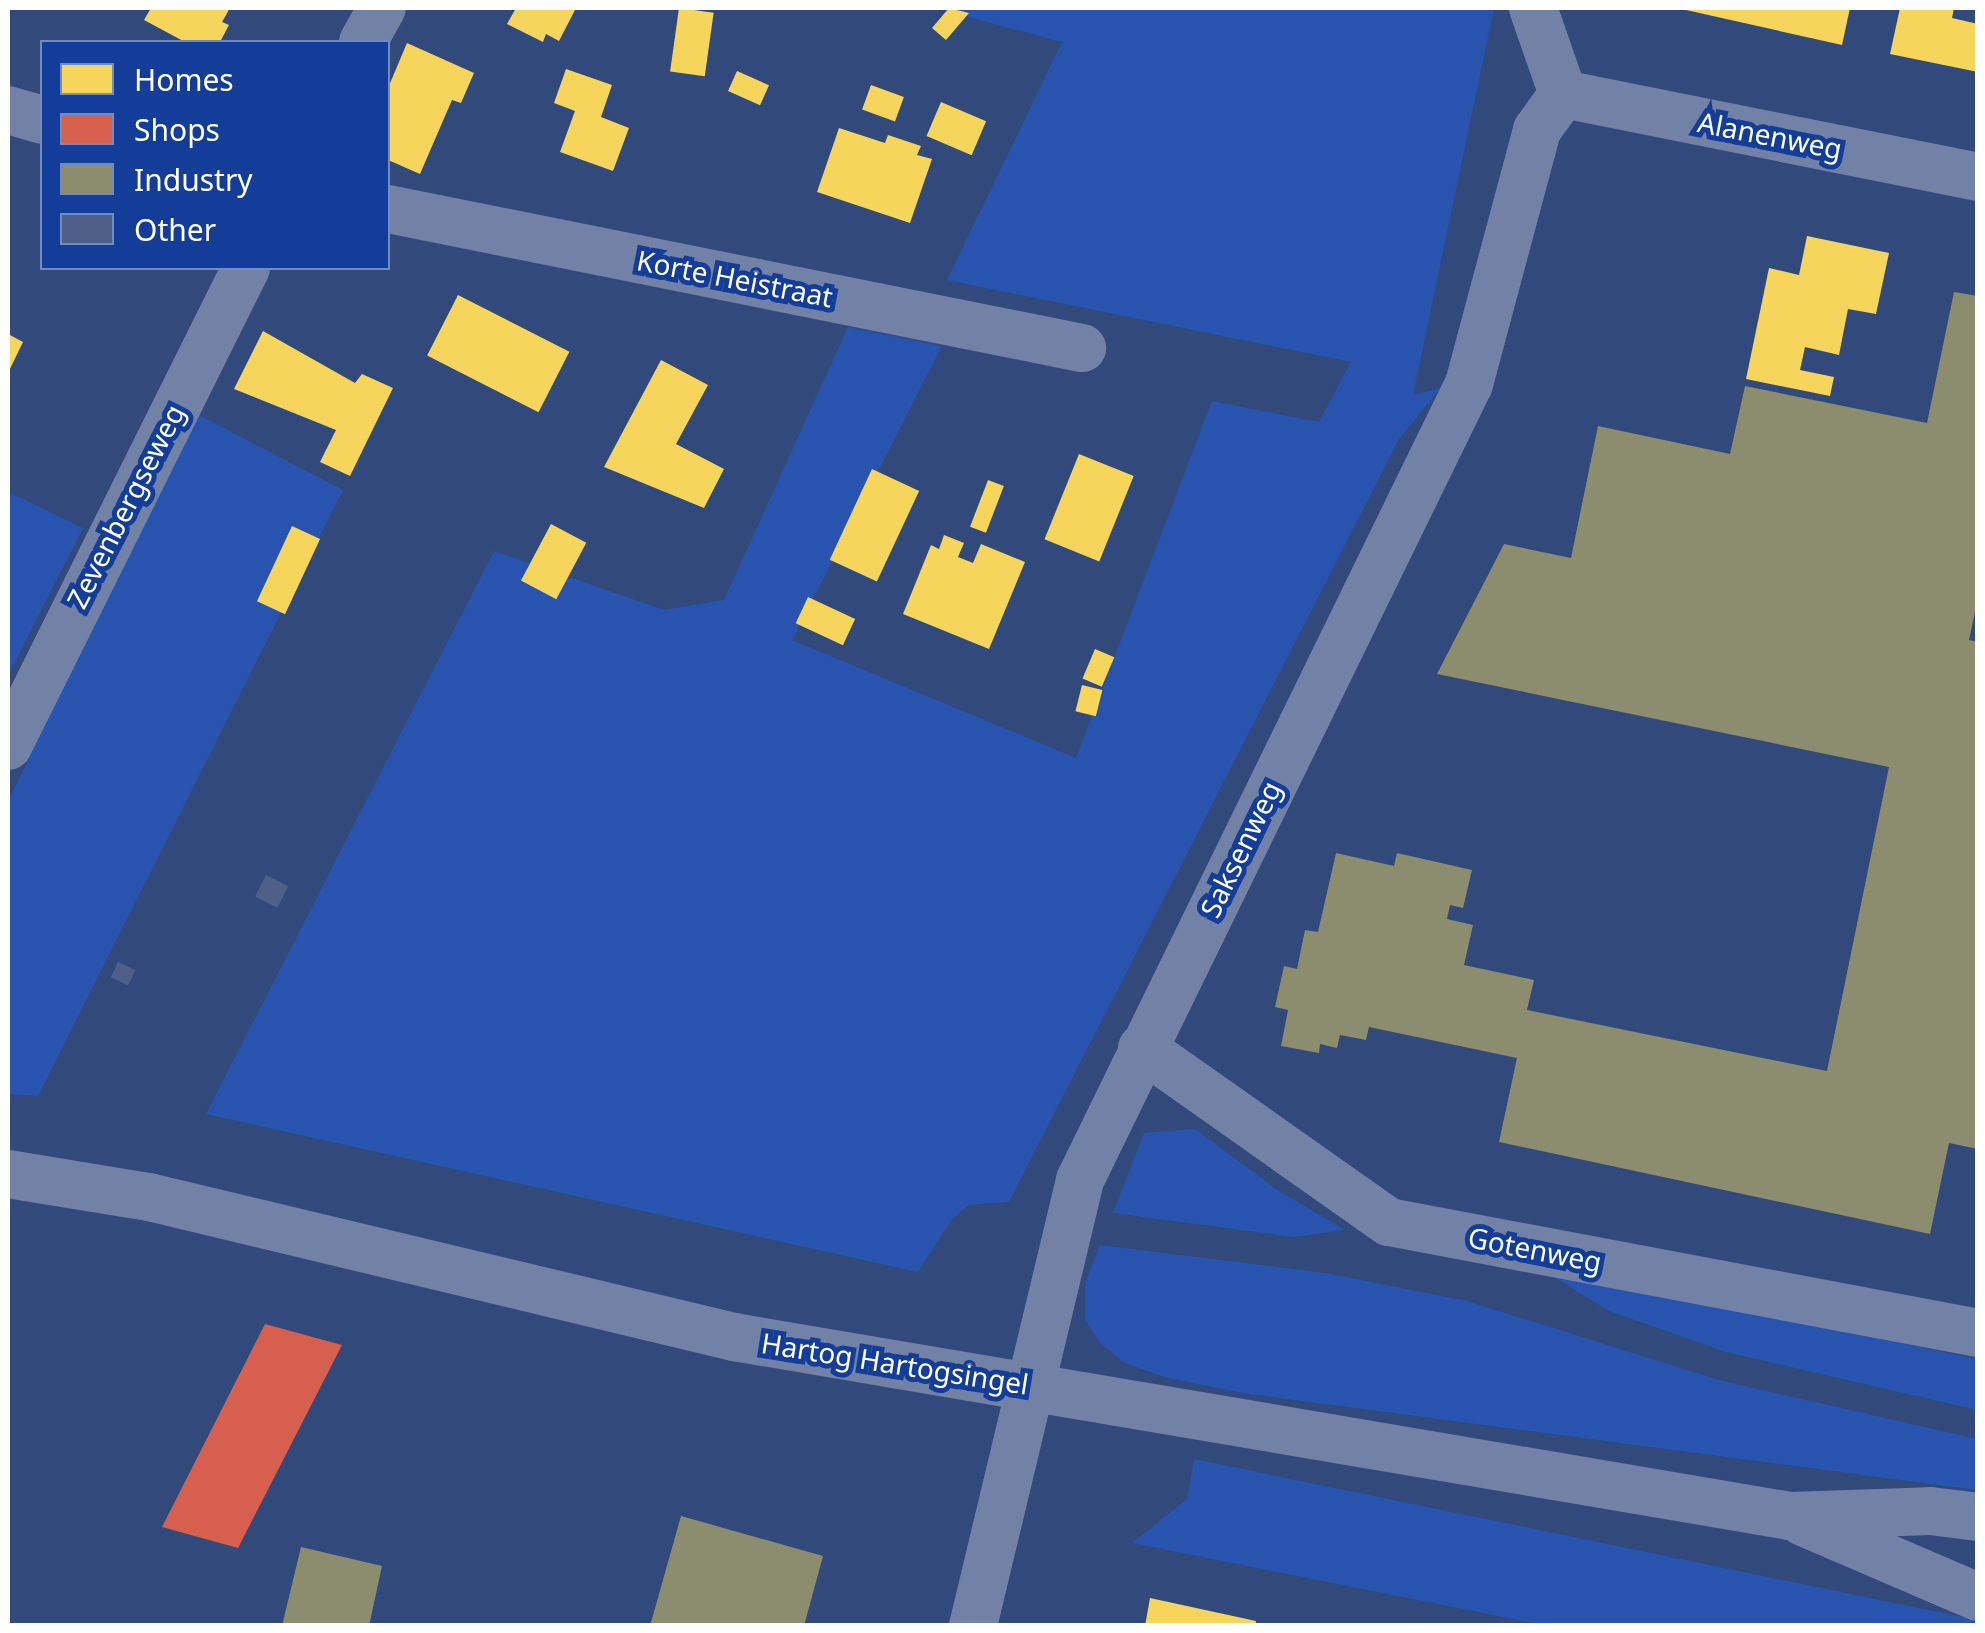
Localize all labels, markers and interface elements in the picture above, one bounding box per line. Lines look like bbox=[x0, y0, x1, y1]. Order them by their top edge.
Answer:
legend bbox=[40, 40, 390, 270]
text: Homes bbox=[134, 59, 234, 100]
street label: Alanenweg bbox=[1695, 105, 1845, 165]
text: Shops bbox=[134, 109, 220, 150]
text: Industry bbox=[134, 159, 253, 200]
text: Other bbox=[134, 209, 216, 250]
street label: Korte Heistraat bbox=[634, 243, 836, 313]
street label: Zevenbergseweg bbox=[59, 399, 191, 613]
street label: Saksenweg bbox=[1193, 775, 1287, 923]
street label: Gotenweg bbox=[1465, 1220, 1605, 1278]
street label: Hartog Hartogsingel bbox=[759, 1325, 1031, 1401]

